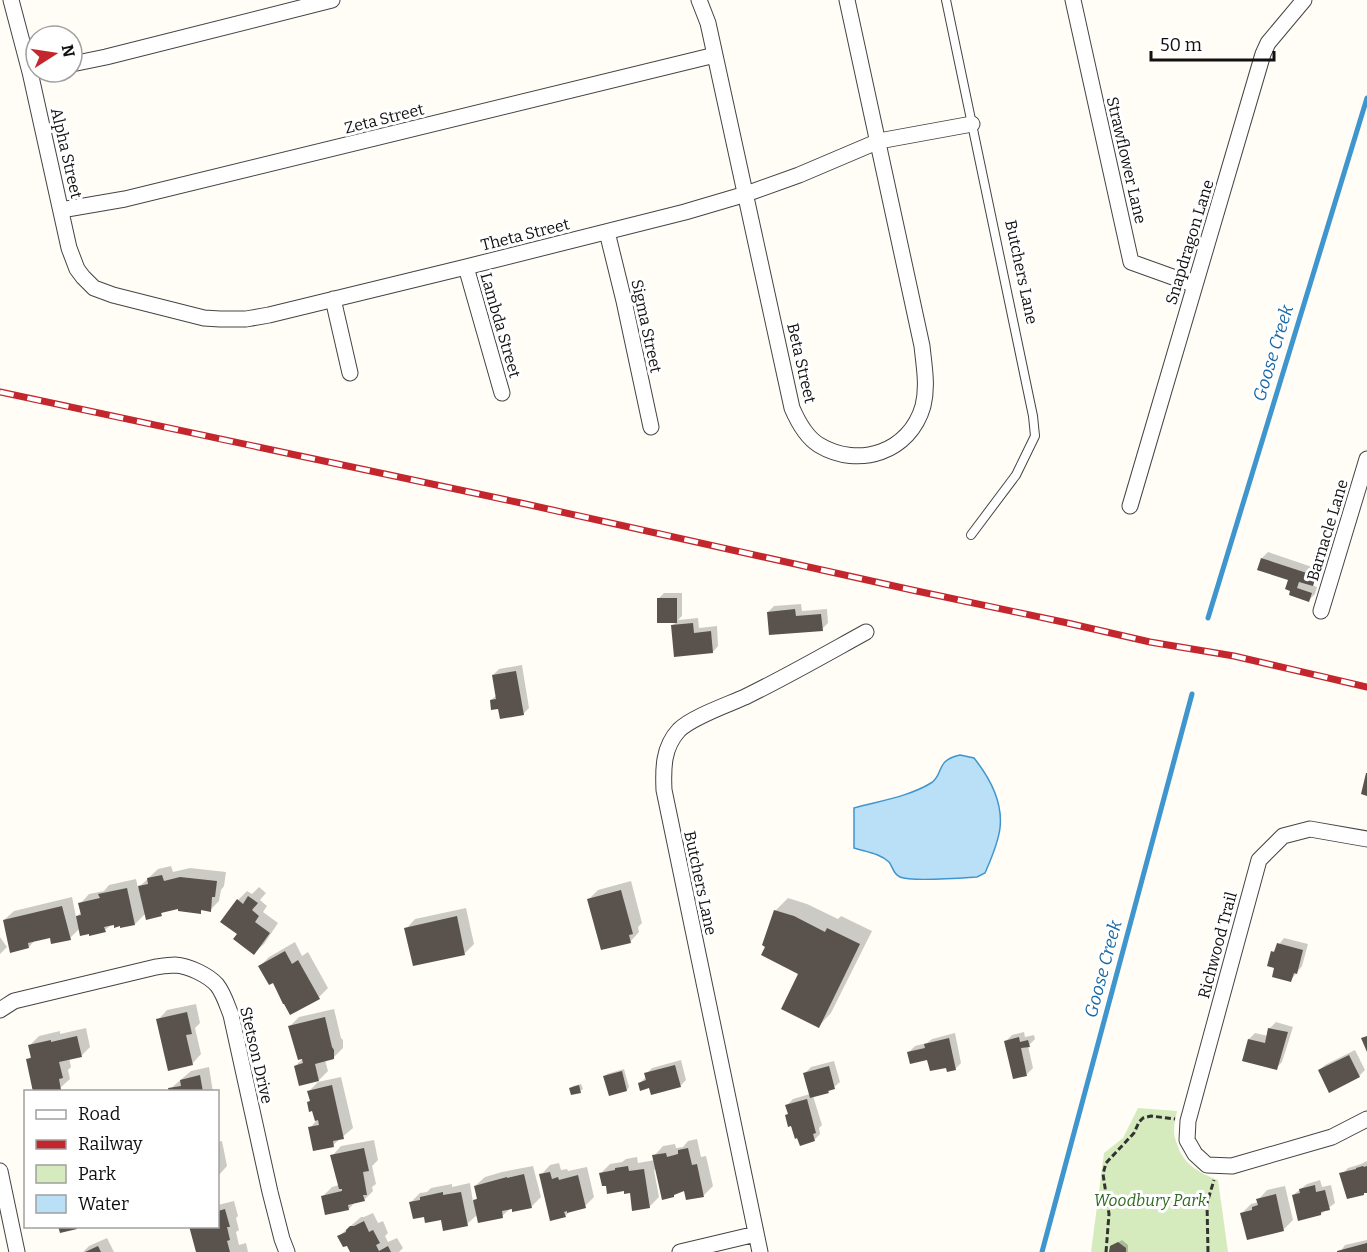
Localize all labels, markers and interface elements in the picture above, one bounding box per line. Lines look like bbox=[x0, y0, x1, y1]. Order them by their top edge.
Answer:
north arrow bbox=[24, 24, 84, 84]
scale bar bbox=[1151, 24, 1274, 62]
text: 50 m bbox=[1160, 34, 1202, 56]
text: N bbox=[58, 43, 79, 59]
street label: Strawflower Lane bbox=[1103, 95, 1150, 225]
street label: Zeta Street bbox=[342, 99, 426, 138]
street label: Alpha Street bbox=[47, 106, 86, 200]
street label: Snapdragon Lane bbox=[1161, 177, 1218, 307]
street label: Theta Street bbox=[479, 214, 572, 255]
street label: Butchers Lane bbox=[1001, 218, 1042, 326]
street label: Lambda Street bbox=[476, 270, 525, 380]
street label: Sigma Street bbox=[627, 278, 666, 375]
water label: Goose Creek bbox=[1248, 302, 1298, 404]
street label: Beta Street bbox=[783, 321, 820, 405]
street label: Barnacle Lane bbox=[1303, 477, 1352, 583]
street label: Butchers Lane bbox=[680, 829, 721, 937]
street label: Richwood Trail bbox=[1194, 889, 1241, 1001]
water label: Goose Creek bbox=[1079, 918, 1127, 1020]
street label: Stetson Drive bbox=[236, 1005, 277, 1105]
legend bbox=[24, 1090, 219, 1228]
text: Road bbox=[78, 1103, 121, 1125]
text: Railway bbox=[78, 1133, 143, 1155]
text: Park bbox=[78, 1163, 117, 1185]
park label: Woodbury Park bbox=[1094, 1191, 1207, 1210]
text: Water bbox=[78, 1193, 129, 1215]

